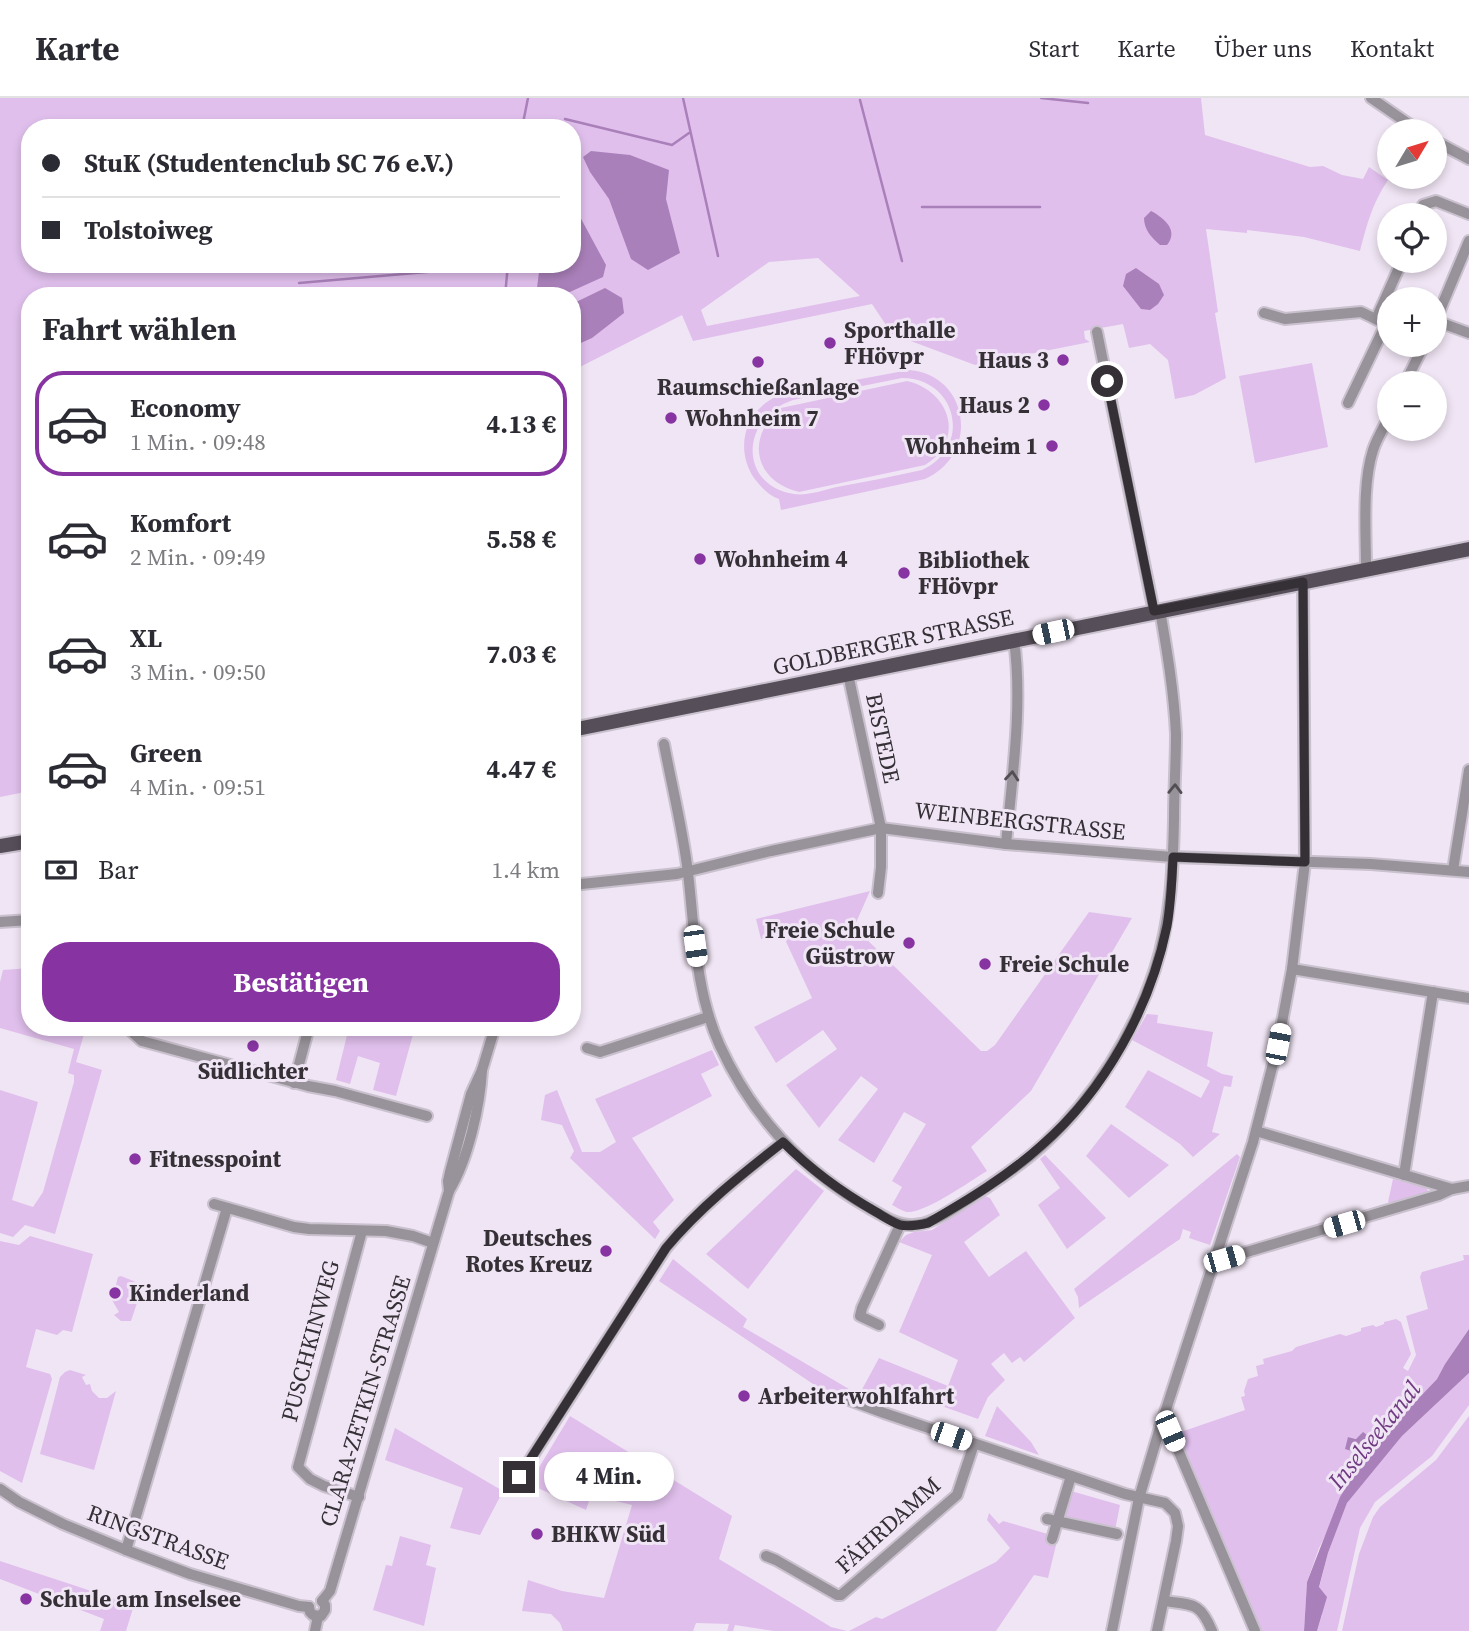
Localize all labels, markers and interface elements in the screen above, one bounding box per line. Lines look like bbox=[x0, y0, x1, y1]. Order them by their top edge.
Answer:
text: Karte bbox=[35, 26, 120, 71]
text: Start bbox=[1029, 32, 1079, 65]
text: Karte bbox=[1117, 32, 1176, 65]
text: Über uns bbox=[1214, 32, 1312, 65]
text: Kontakt bbox=[1350, 32, 1434, 65]
north arrow bbox=[1377, 119, 1447, 189]
map controls bbox=[1377, 119, 1447, 441]
text: StuK (Studentenclub SC 76 e.V.) bbox=[84, 145, 454, 181]
button: locate bbox=[1377, 203, 1447, 273]
text: Tolstoiweg bbox=[84, 212, 213, 248]
button: + bbox=[1377, 287, 1447, 357]
text: Fahrt wählen bbox=[42, 307, 237, 351]
place label: Sporthalle FHövpr bbox=[844, 314, 956, 372]
marker: Sporthalle FHövpr bbox=[822, 335, 838, 351]
place label: Haus 3 bbox=[978, 344, 1049, 376]
marker: Haus 3 bbox=[1055, 352, 1071, 368]
marker: Raumschießanlage bbox=[750, 354, 766, 370]
route start bbox=[1091, 365, 1123, 397]
place label: Raumschießanlage bbox=[657, 371, 859, 403]
button: − bbox=[1377, 371, 1447, 441]
place label: Haus 2 bbox=[959, 389, 1030, 421]
text: Economy bbox=[130, 390, 241, 426]
icon: car bbox=[46, 392, 109, 455]
marker: Haus 2 bbox=[1036, 397, 1052, 413]
place label: Wohnheim 7 bbox=[685, 402, 819, 434]
text: 4.13 € bbox=[486, 406, 556, 442]
marker: Wohnheim 7 bbox=[663, 410, 679, 426]
text: 1 Min. · 09:48 bbox=[130, 426, 266, 458]
place label: Wohnheim 1 bbox=[904, 430, 1038, 462]
marker: Wohnheim 1 bbox=[1044, 438, 1060, 454]
text: Komfort bbox=[130, 505, 231, 541]
icon: car bbox=[46, 507, 109, 570]
text: 5.58 € bbox=[486, 521, 556, 557]
text: 2 Min. · 09:49 bbox=[130, 541, 266, 573]
place label: Wohnheim 4 bbox=[714, 543, 848, 575]
place label: Bibliothek FHövpr bbox=[918, 544, 1030, 602]
marker: Wohnheim 4 bbox=[692, 551, 708, 567]
marker: Bibliothek FHövpr bbox=[896, 565, 912, 581]
street label: GOLDBERGER STRASSE bbox=[770, 601, 1016, 683]
car bbox=[1031, 617, 1076, 647]
text: XL bbox=[130, 620, 162, 656]
icon: car bbox=[46, 622, 109, 685]
text: 7.03 € bbox=[486, 636, 556, 672]
text: 3 Min. · 09:50 bbox=[130, 656, 266, 688]
street label: BISTEDE bbox=[858, 690, 908, 786]
text: Green bbox=[130, 735, 202, 771]
icon: car bbox=[46, 737, 109, 800]
text: 4.47 € bbox=[486, 751, 556, 787]
text: 4 Min. · 09:51 bbox=[130, 771, 266, 803]
one-way arrow bbox=[1004, 771, 1019, 782]
one-way arrow bbox=[1167, 783, 1182, 794]
street label: WEINBERGSTRASSE bbox=[913, 794, 1127, 848]
icon: cash bbox=[42, 851, 80, 889]
text: Bar bbox=[98, 852, 138, 888]
text: 1.4 km bbox=[491, 854, 560, 886]
place label: Freie Schule Güstrow bbox=[765, 914, 896, 972]
car bbox=[682, 924, 709, 968]
marker: Freie Schule Güstrow bbox=[901, 935, 917, 951]
button: Bestätigen bbox=[42, 942, 560, 1022]
place label: Freie Schule bbox=[999, 948, 1129, 980]
marker: Freie Schule bbox=[977, 956, 993, 972]
car bbox=[1264, 1021, 1293, 1067]
marker: Südlichter bbox=[245, 1038, 261, 1054]
place label: Südlichter bbox=[198, 1055, 309, 1087]
place label: Fitnesspoint bbox=[149, 1143, 282, 1175]
marker: Fitnesspoint bbox=[127, 1151, 143, 1167]
car bbox=[1321, 1208, 1368, 1240]
place label: Deutsches Rotes Kreuz bbox=[465, 1222, 592, 1280]
marker: Deutsches Rotes Kreuz bbox=[598, 1243, 614, 1259]
car bbox=[1201, 1243, 1248, 1275]
street label: PUSCHKINWEG bbox=[273, 1256, 347, 1425]
street label: CLARA-ZETKIN-STRASSE bbox=[312, 1271, 419, 1531]
place label: Kinderland bbox=[129, 1277, 250, 1309]
marker: Kinderland bbox=[107, 1285, 123, 1301]
water label: Inselseekanal bbox=[1319, 1374, 1428, 1497]
place label: Arbeiterwohlfahrt bbox=[758, 1380, 955, 1412]
marker: Arbeiterwohlfahrt bbox=[736, 1388, 752, 1404]
car bbox=[1153, 1408, 1188, 1454]
car bbox=[928, 1419, 975, 1453]
callout: 4 Min. bbox=[544, 1452, 673, 1502]
text: 4 Min. bbox=[576, 1460, 642, 1492]
route end bbox=[503, 1461, 535, 1493]
street label: FÄHRDAMM bbox=[829, 1469, 947, 1581]
street label: RINGSTRASSE bbox=[83, 1497, 233, 1577]
place label: BHKW Süd bbox=[551, 1518, 666, 1550]
marker: BHKW Süd bbox=[529, 1526, 545, 1542]
place label: Schule am Inselsee bbox=[40, 1583, 241, 1615]
marker: Schule am Inselsee bbox=[18, 1591, 34, 1607]

